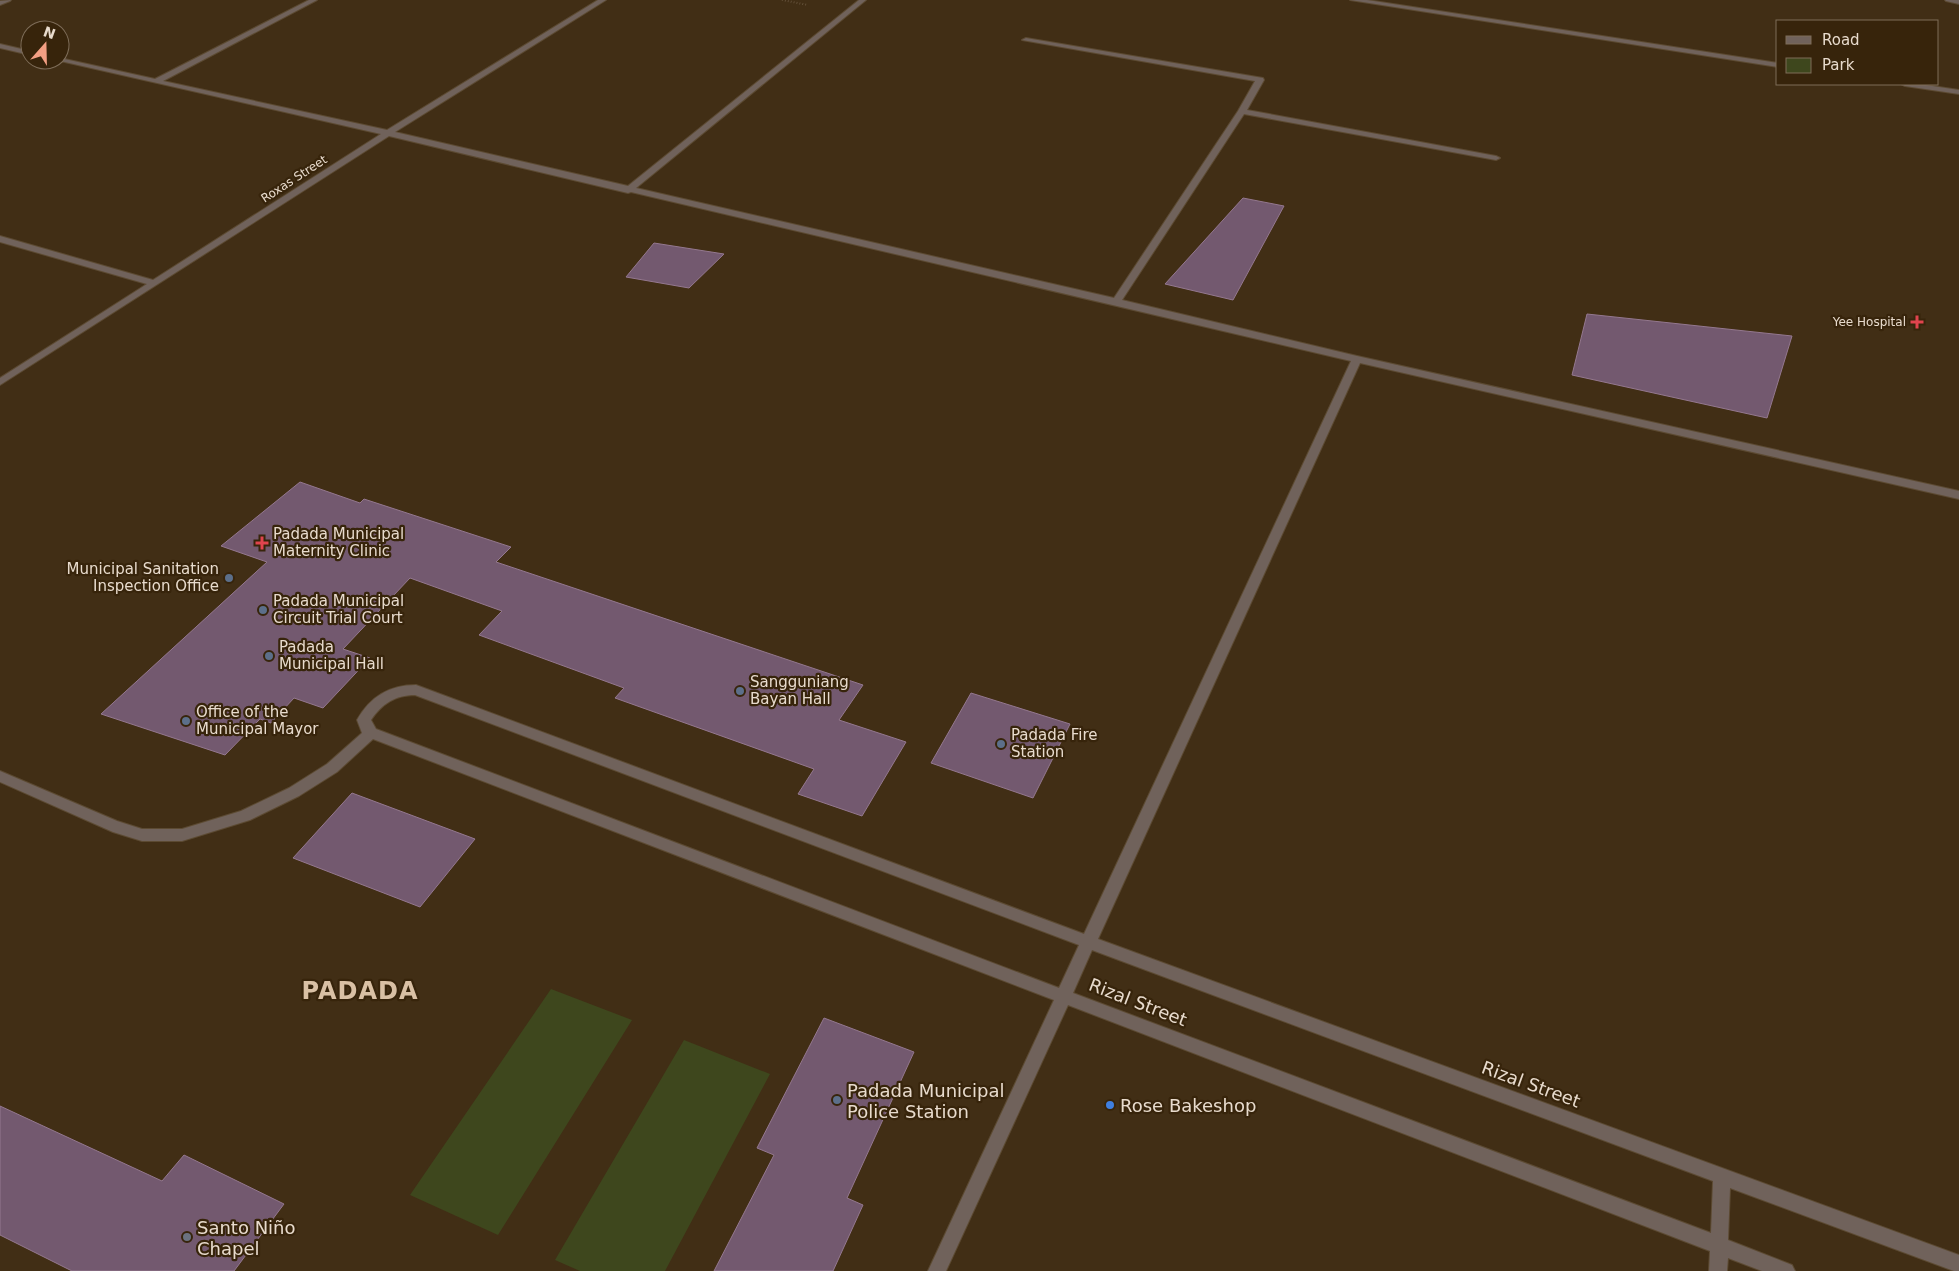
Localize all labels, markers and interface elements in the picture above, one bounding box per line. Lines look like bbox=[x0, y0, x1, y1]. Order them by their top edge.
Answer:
north arrow bbox=[20, 20, 70, 70]
legend bbox=[1776, 20, 1939, 85]
text: N bbox=[41, 23, 58, 42]
text: Road bbox=[1822, 31, 1860, 49]
text: Park bbox=[1822, 56, 1855, 74]
street label: Roxas Street bbox=[258, 152, 330, 206]
place label: Yee Hospital bbox=[1832, 315, 1906, 329]
marker: Yee Hospital bbox=[1910, 315, 1924, 329]
place label: Padada Municipal Maternity Clinic bbox=[273, 525, 404, 560]
marker: Padada Municipal Maternity Clinic bbox=[255, 536, 269, 550]
place label: Municipal Sanitation Inspection Office bbox=[67, 560, 219, 595]
marker: Municipal Sanitation Inspection Office bbox=[223, 572, 235, 584]
place label: Padada Municipal Circuit Trial Court bbox=[273, 592, 404, 627]
marker: Padada Municipal Circuit Trial Court bbox=[257, 604, 269, 616]
place label: Padada Municipal Hall bbox=[279, 638, 384, 673]
marker: Padada Municipal Hall bbox=[263, 650, 275, 662]
place label: Sangguniang Bayan Hall bbox=[750, 673, 849, 708]
marker: Sangguniang Bayan Hall bbox=[734, 685, 746, 697]
place label: Office of the Municipal Mayor bbox=[196, 703, 319, 738]
marker: Office of the Municipal Mayor bbox=[180, 715, 192, 727]
place label: Padada Fire Station bbox=[1011, 726, 1098, 761]
marker: Padada Fire Station bbox=[995, 738, 1007, 750]
street label: Rizal Street bbox=[1086, 974, 1190, 1030]
district label: PADADA bbox=[302, 977, 418, 1005]
street label: Rizal Street bbox=[1479, 1056, 1583, 1112]
place label: Padada Municipal Police Station bbox=[847, 1080, 1004, 1122]
marker: Padada Municipal Police Station bbox=[831, 1094, 843, 1106]
place label: Rose Bakeshop bbox=[1120, 1095, 1256, 1116]
marker: Rose Bakeshop bbox=[1104, 1099, 1116, 1111]
place label: Santo Niño Chapel bbox=[197, 1217, 296, 1259]
marker: Santo Niño Chapel bbox=[181, 1231, 193, 1243]

